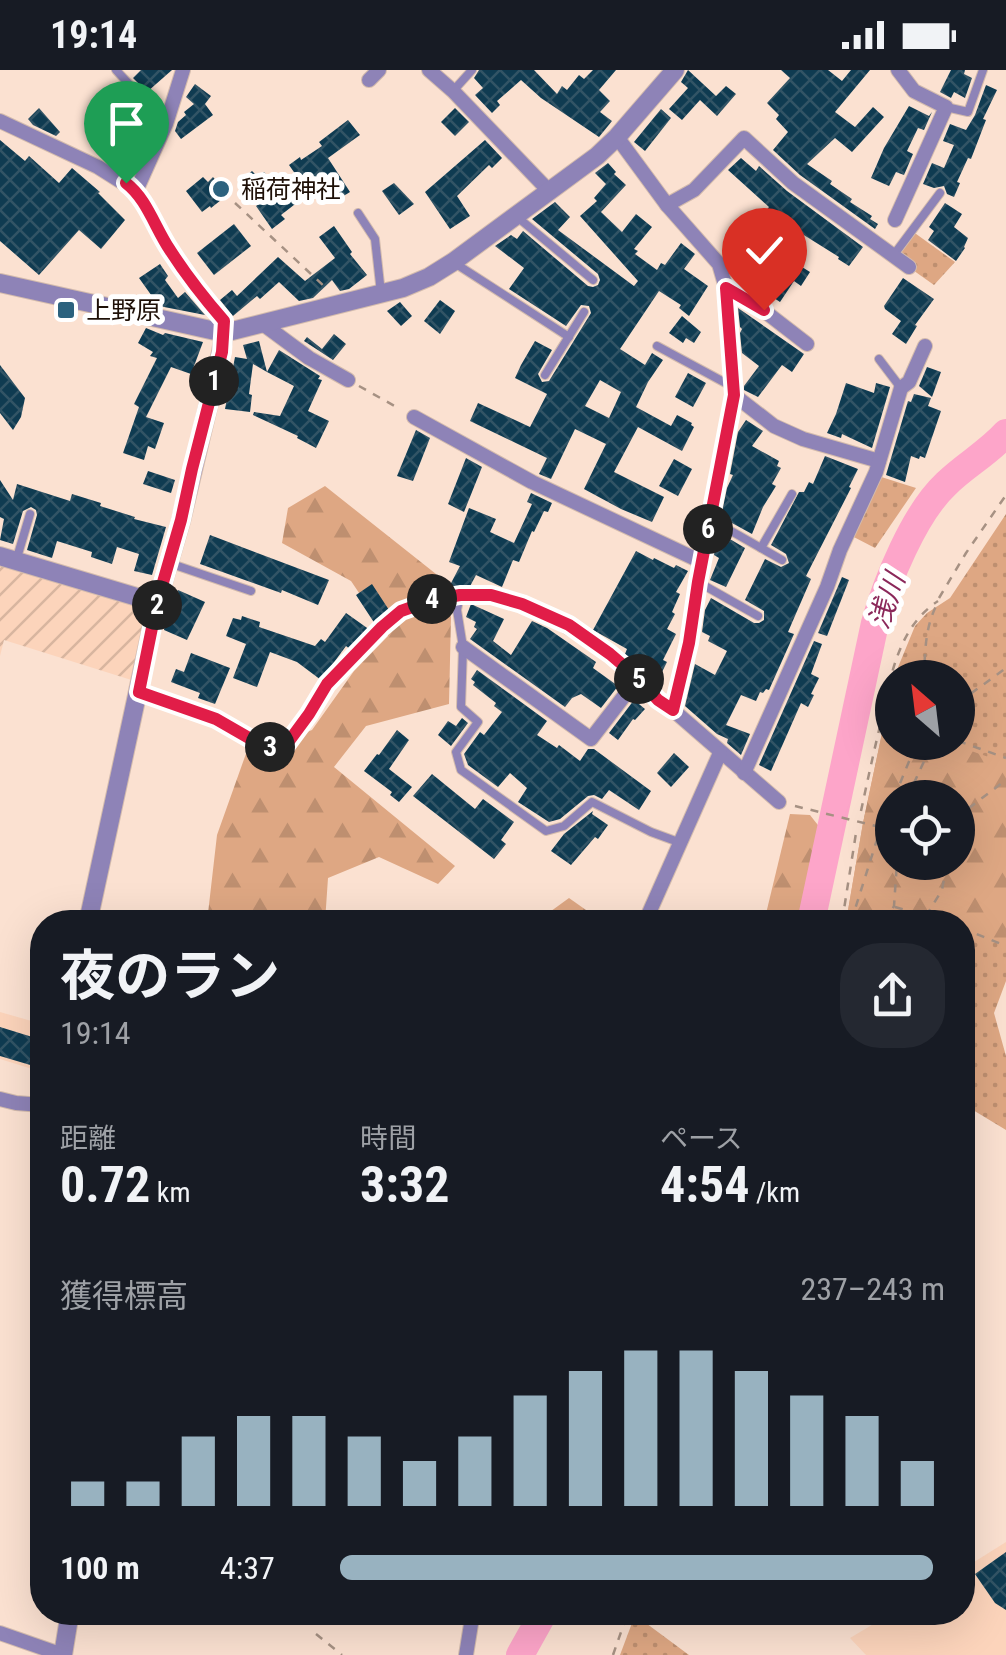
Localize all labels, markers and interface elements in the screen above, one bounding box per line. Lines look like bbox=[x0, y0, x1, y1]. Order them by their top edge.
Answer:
text: 19:14 bbox=[50, 13, 137, 57]
pin bbox=[84, 81, 169, 184]
icon: arrive bbox=[99, 96, 154, 151]
place label: 稲荷神社 bbox=[241, 175, 341, 204]
marker: 稲荷神社 bbox=[210, 178, 232, 200]
pin bbox=[722, 208, 807, 311]
icon: check bbox=[737, 223, 792, 278]
place label: 上野原 bbox=[86, 296, 161, 325]
marker: 上野原 bbox=[55, 299, 77, 321]
pin: 1 bbox=[189, 356, 239, 406]
text: 1 bbox=[207, 364, 221, 397]
pin: 6 bbox=[683, 504, 733, 554]
text: 6 bbox=[701, 512, 715, 545]
water label: 浅川 bbox=[862, 566, 913, 633]
pin: 4 bbox=[407, 574, 457, 624]
pin: 2 bbox=[132, 580, 182, 630]
text: 4 bbox=[425, 582, 439, 615]
text: 2 bbox=[150, 588, 164, 621]
pin: 5 bbox=[614, 654, 664, 704]
north arrow bbox=[875, 660, 975, 760]
map controls bbox=[875, 660, 975, 880]
text: 5 bbox=[632, 662, 646, 695]
pin: 3 bbox=[245, 722, 295, 772]
text: 3 bbox=[263, 730, 277, 763]
button: locate bbox=[875, 780, 975, 880]
button: share bbox=[840, 943, 945, 1048]
text: 夜のラン bbox=[60, 944, 280, 1008]
text: 19:14 bbox=[60, 1014, 131, 1052]
text: 距離 bbox=[60, 1122, 116, 1155]
text: 時間 bbox=[360, 1122, 416, 1155]
text: ペース bbox=[660, 1122, 743, 1155]
text: 0.72 bbox=[60, 1156, 150, 1214]
text: 3:32 bbox=[360, 1156, 449, 1214]
text: 4:54 bbox=[660, 1156, 749, 1214]
text: km bbox=[150, 1176, 190, 1209]
text: /km bbox=[749, 1176, 800, 1209]
text: 237–243 m bbox=[800, 1270, 945, 1308]
text: 獲得標高 bbox=[60, 1277, 188, 1315]
text: 100 m bbox=[60, 1549, 140, 1587]
text: 4:37 bbox=[220, 1549, 275, 1587]

